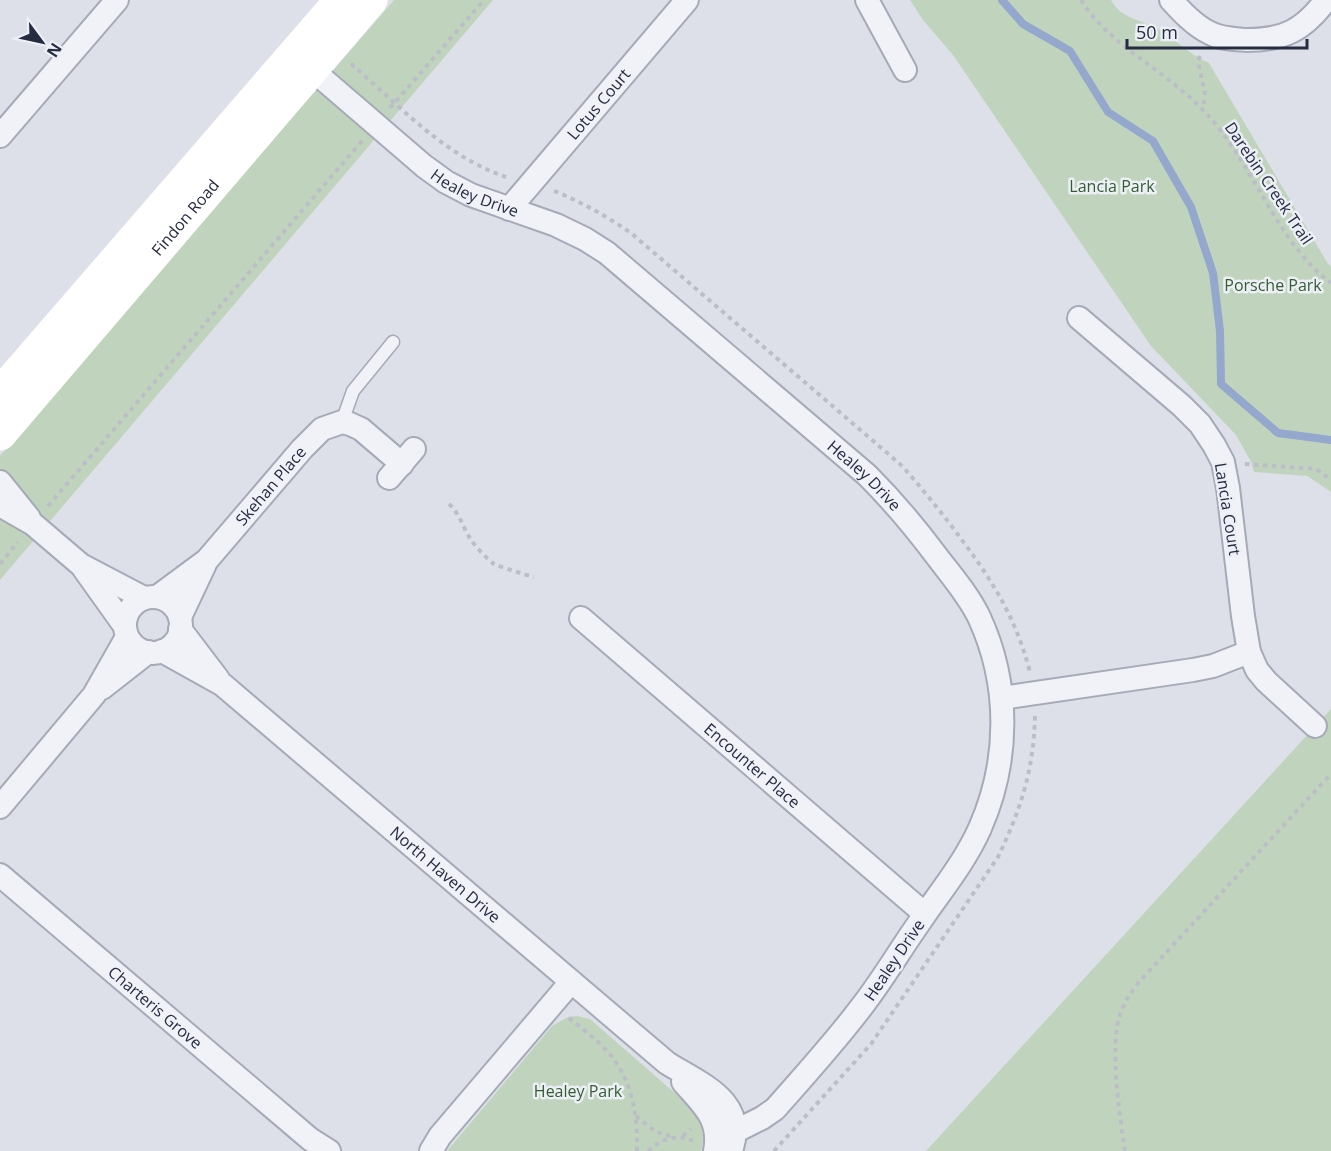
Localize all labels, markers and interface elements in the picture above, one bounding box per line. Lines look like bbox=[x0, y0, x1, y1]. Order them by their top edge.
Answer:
north arrow bbox=[12, 12, 72, 72]
scale bar bbox=[1127, 12, 1307, 50]
text: 50 m bbox=[1136, 20, 1178, 44]
text: N bbox=[42, 39, 67, 62]
street label: Lotus Court bbox=[562, 63, 635, 144]
street label: Darebin Creek Trail bbox=[1220, 117, 1318, 249]
street label: Healey Drive bbox=[426, 164, 522, 222]
street label: Findon Road bbox=[146, 175, 224, 260]
park label: Lancia Park bbox=[1069, 175, 1155, 197]
park label: Porsche Park bbox=[1224, 274, 1322, 296]
street label: Healey Drive bbox=[823, 435, 906, 515]
street label: Skehan Place bbox=[230, 441, 311, 530]
street label: Lancia Court bbox=[1210, 461, 1246, 557]
street label: Encounter Place bbox=[700, 718, 805, 813]
street label: North Haven Drive bbox=[386, 821, 505, 928]
street label: Healey Drive bbox=[859, 915, 929, 1005]
street label: Charteris Grove bbox=[104, 961, 207, 1054]
park label: Healey Park bbox=[534, 1080, 623, 1102]

